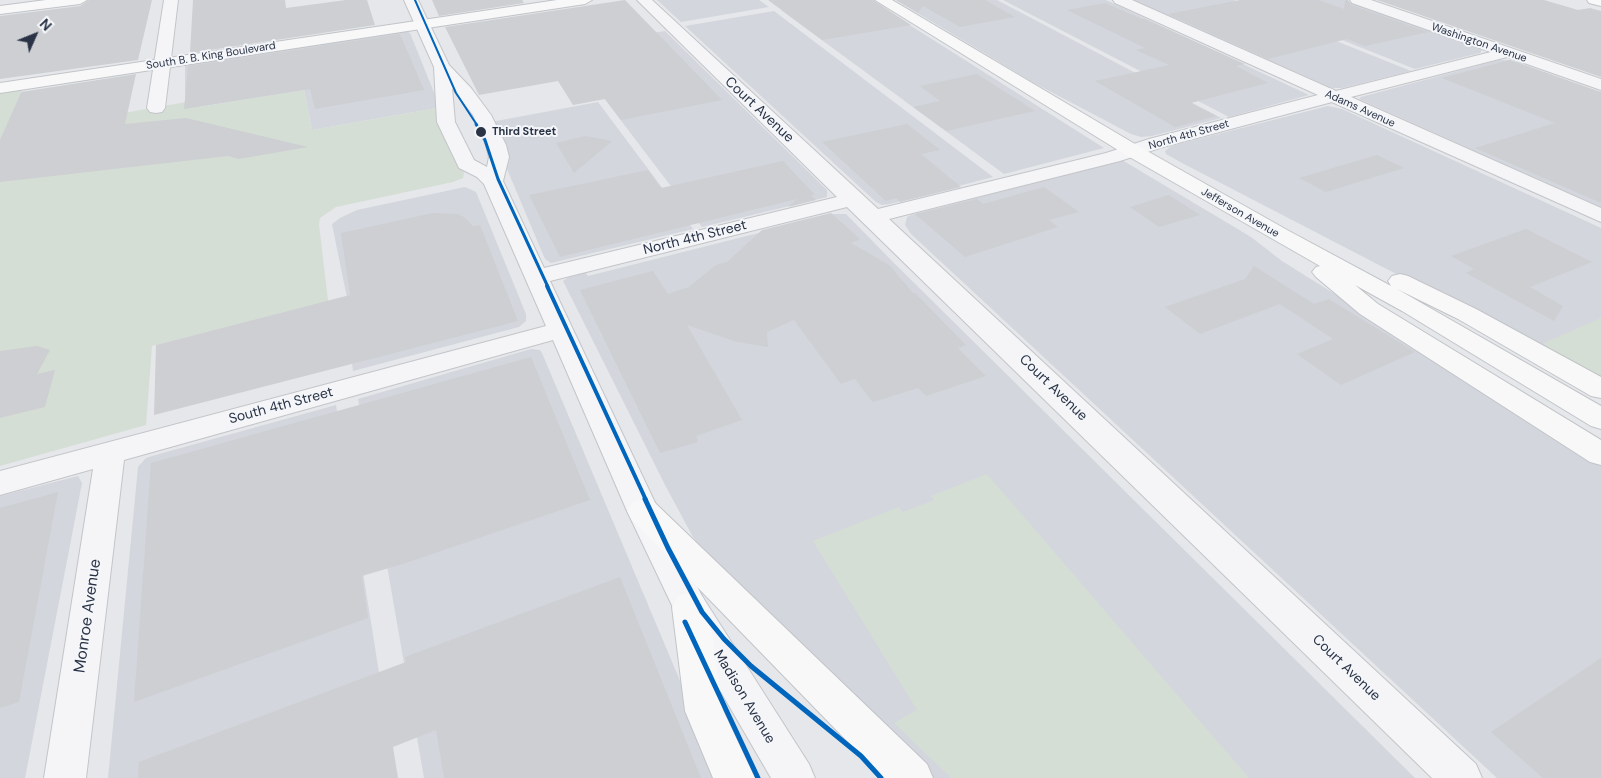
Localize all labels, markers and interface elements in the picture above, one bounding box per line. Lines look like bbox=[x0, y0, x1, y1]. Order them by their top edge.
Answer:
north arrow bbox=[10, 10, 60, 60]
text: N bbox=[36, 15, 56, 35]
street label: Washington Avenue bbox=[1429, 20, 1529, 66]
street label: South B. B. King Boulevard bbox=[145, 39, 277, 73]
street label: Court Avenue bbox=[721, 74, 797, 146]
street label: Adams Avenue bbox=[1323, 88, 1397, 130]
street label: North 4th Street bbox=[1147, 117, 1231, 153]
marker: Third Street bbox=[474, 125, 488, 139]
place label: Third Street bbox=[492, 125, 556, 139]
street label: Jefferson Avenue bbox=[1199, 185, 1281, 241]
street label: North 4th Street bbox=[642, 217, 748, 259]
street label: Court Avenue bbox=[1015, 351, 1091, 425]
street label: South 4th Street bbox=[227, 384, 335, 428]
street label: Monroe Avenue bbox=[70, 558, 106, 674]
street label: Court Avenue bbox=[1308, 631, 1384, 705]
street label: Madison Avenue bbox=[709, 647, 779, 747]

